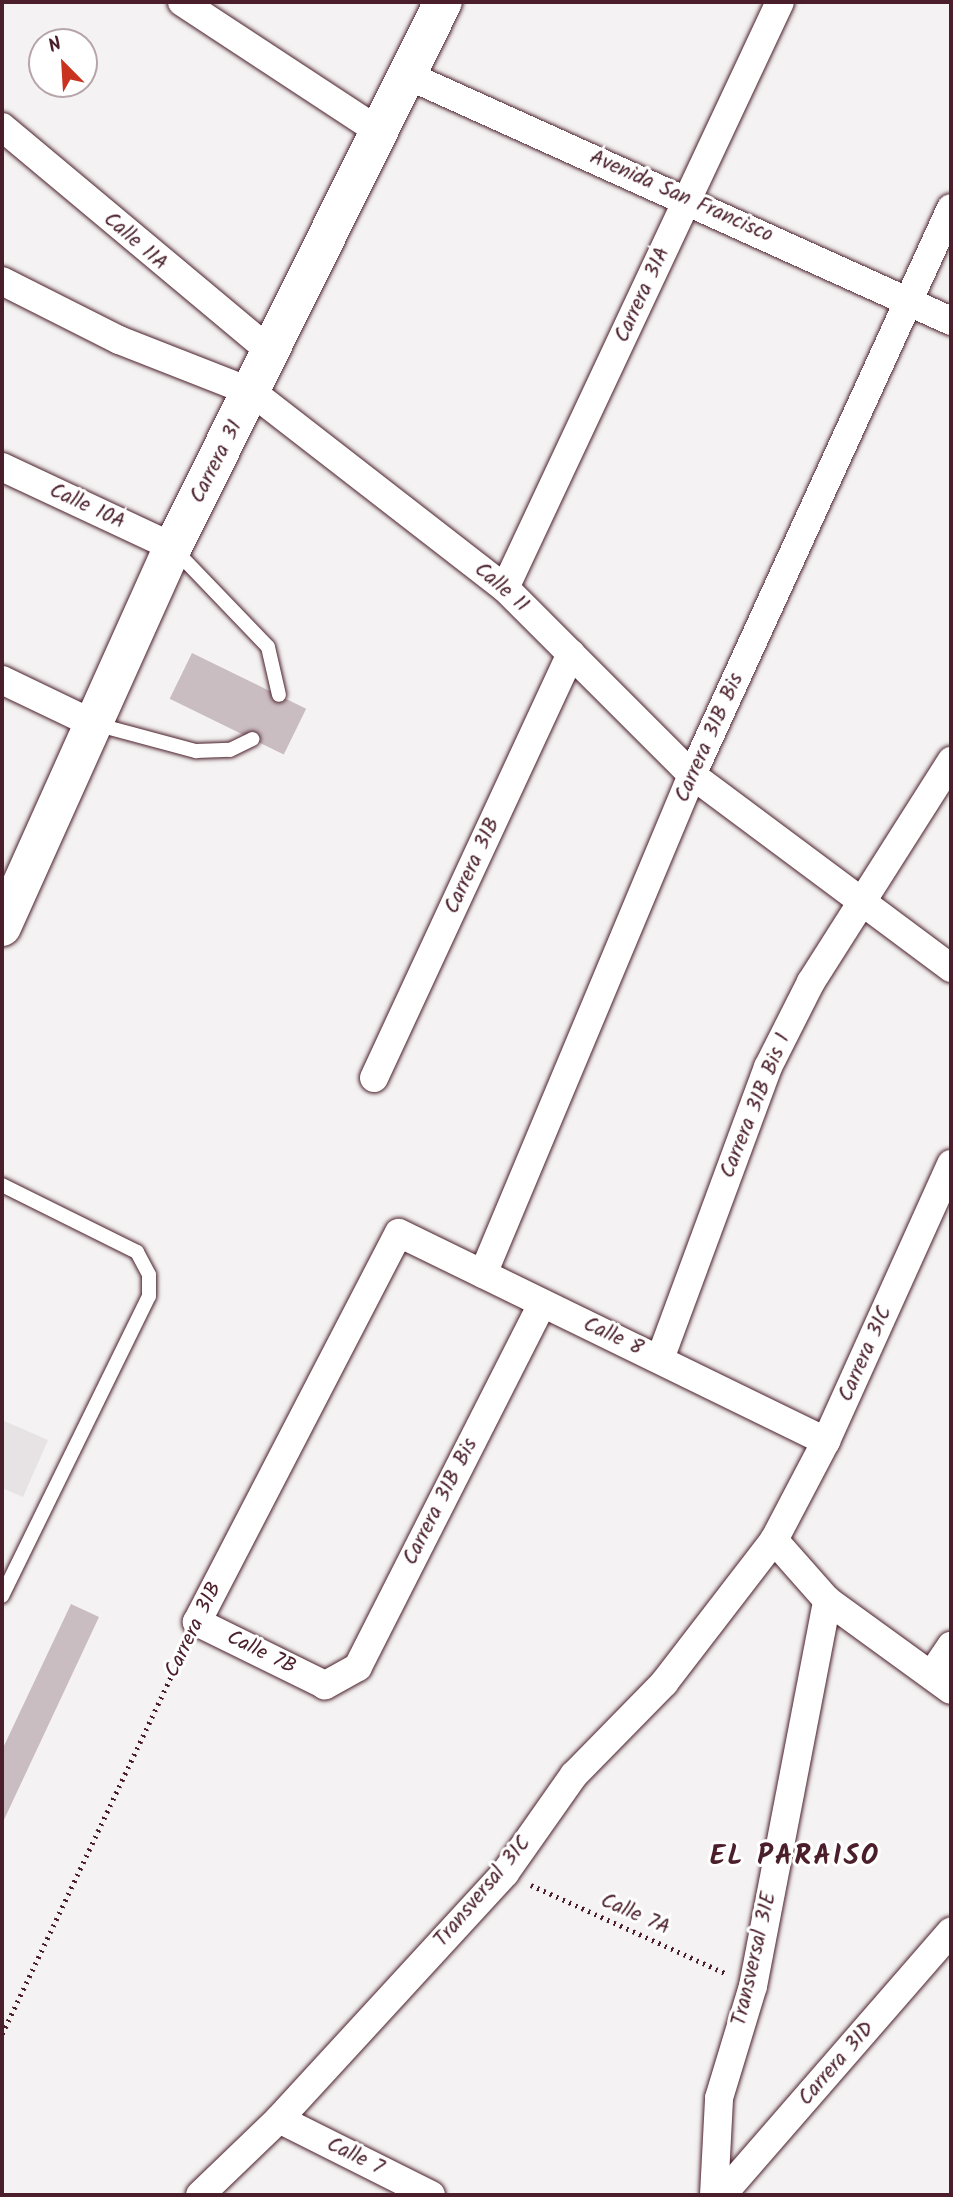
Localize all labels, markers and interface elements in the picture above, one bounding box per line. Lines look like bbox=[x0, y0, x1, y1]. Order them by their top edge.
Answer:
north arrow bbox=[28, 28, 98, 98]
text: N bbox=[44, 29, 67, 62]
street label: Avenida San Francisco bbox=[586, 145, 776, 249]
street label: Calle 11A bbox=[98, 207, 172, 277]
street label: Carrera 31A bbox=[610, 243, 676, 347]
street label: Carrera 31 bbox=[185, 416, 249, 508]
street label: Calle 10A bbox=[45, 479, 129, 535]
street label: Calle 11 bbox=[469, 558, 533, 618]
street label: Carrera 31B Bis bbox=[670, 670, 750, 806]
street label: Carrera 31B bbox=[440, 814, 506, 918]
street label: Carrera 31B Bis 1 bbox=[716, 1030, 796, 1182]
street label: Carrera 31C bbox=[834, 1302, 898, 1406]
street label: Calle 8 bbox=[579, 1312, 647, 1362]
street label: Carrera 31B Bis bbox=[398, 1434, 484, 1570]
street label: Carrera 31B bbox=[160, 1578, 228, 1682]
street label: Calle 7B bbox=[222, 1626, 300, 1680]
street label: Transversal 31C bbox=[429, 1831, 537, 1953]
district label: EL PARAISO bbox=[711, 1840, 879, 1874]
street label: Calle 7A bbox=[597, 1889, 673, 1941]
street label: Transversal 31E bbox=[727, 1890, 783, 2028]
street label: Carrera 31D bbox=[794, 2017, 880, 2111]
street label: Calle 7 bbox=[322, 2132, 388, 2182]

